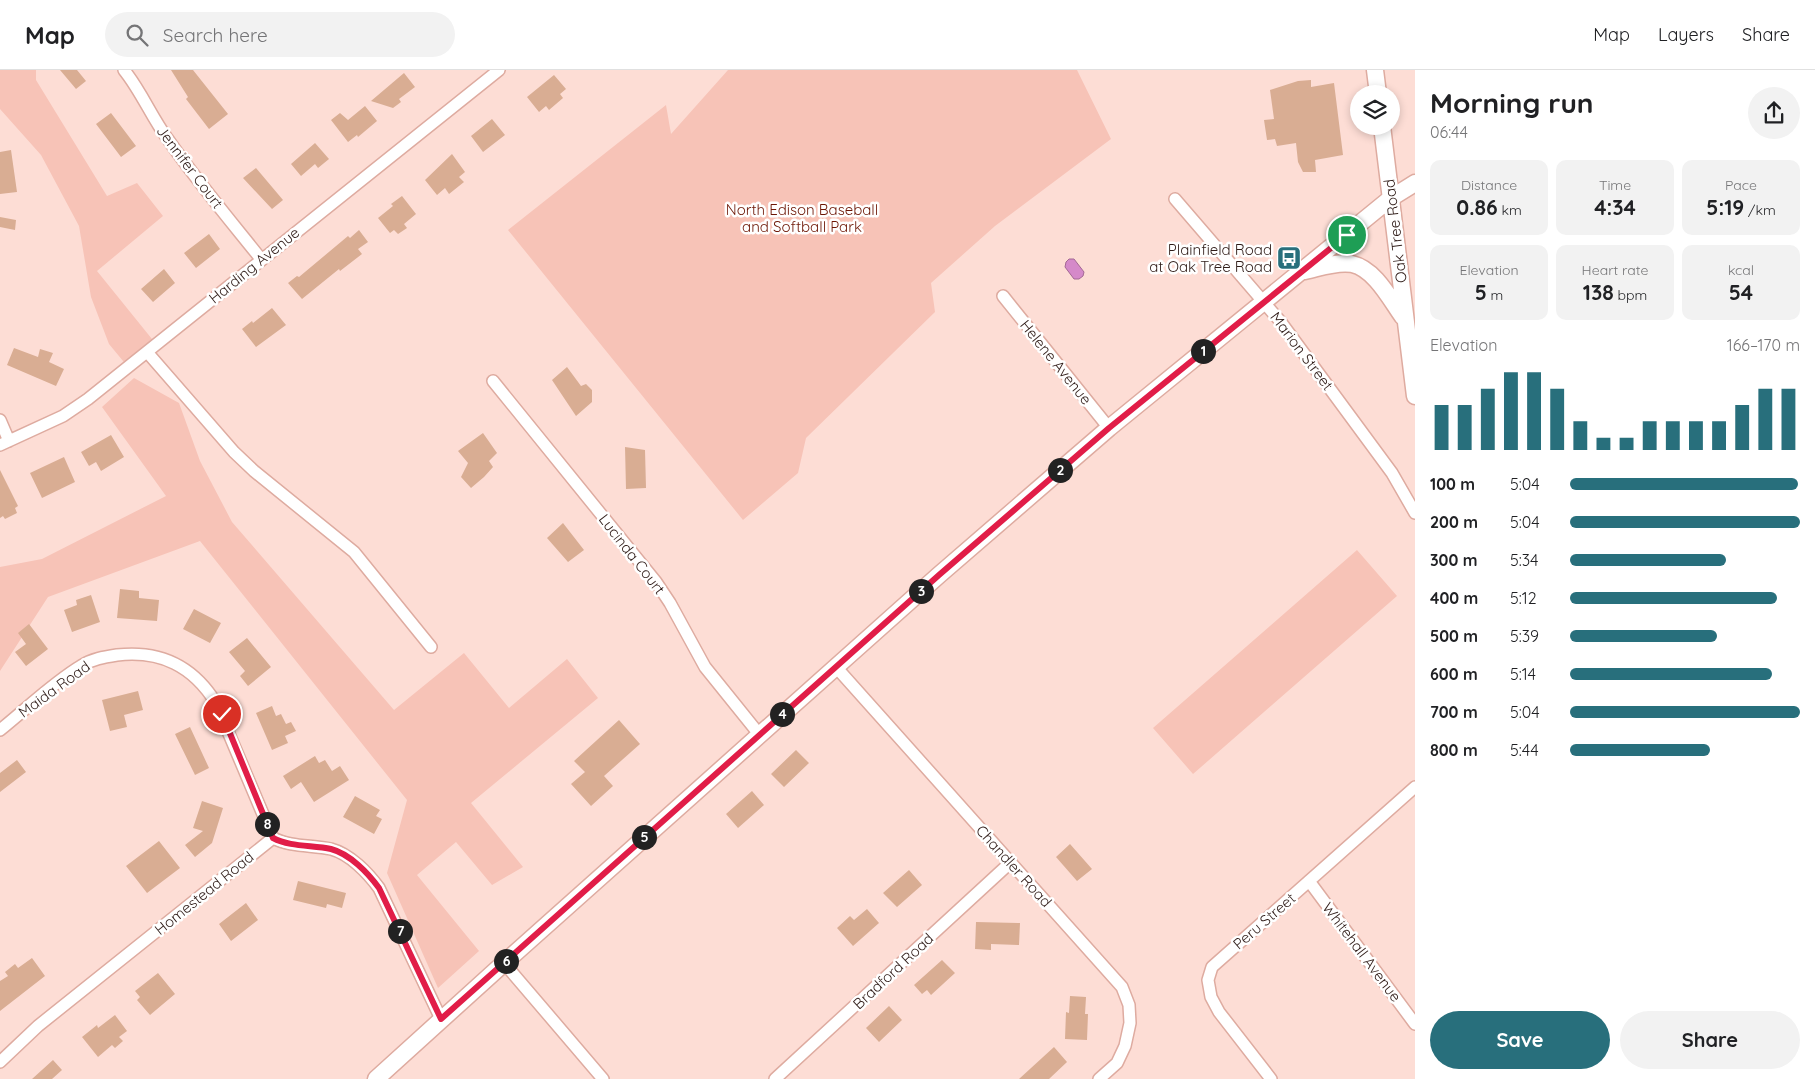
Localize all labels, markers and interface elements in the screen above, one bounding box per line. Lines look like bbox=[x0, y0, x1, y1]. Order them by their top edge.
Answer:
search box bbox=[105, 12, 455, 57]
text: Map bbox=[25, 20, 75, 50]
icon: search bbox=[123, 21, 151, 49]
text: Search here bbox=[163, 23, 268, 47]
text: Map bbox=[1593, 23, 1630, 46]
text: Layers bbox=[1658, 23, 1714, 46]
text: Share bbox=[1742, 23, 1790, 46]
map controls bbox=[1350, 85, 1400, 135]
button: layers bbox=[1350, 85, 1400, 135]
text: Morning run bbox=[1430, 85, 1594, 120]
button: share bbox=[1748, 87, 1800, 139]
street label: Jennifer Court bbox=[153, 122, 227, 212]
text: 06:44 bbox=[1430, 122, 1468, 142]
text: Distance bbox=[1461, 176, 1517, 194]
text: Time bbox=[1599, 176, 1631, 194]
text: Pace bbox=[1725, 176, 1757, 194]
street label: Oak Tree Road bbox=[1379, 178, 1411, 284]
text: 0.86 bbox=[1456, 194, 1498, 220]
text: 4:34 bbox=[1594, 194, 1636, 220]
text: 5:19 bbox=[1706, 194, 1744, 220]
park label: North Edison Baseball and Softball Park bbox=[726, 200, 878, 236]
text: km bbox=[1498, 201, 1522, 219]
text: /km bbox=[1744, 201, 1776, 219]
pin bbox=[1326, 214, 1368, 256]
icon: arrive bbox=[1333, 221, 1361, 249]
street label: Harding Avenue bbox=[205, 223, 303, 307]
place label: Plainfield Road at Oak Tree Road bbox=[1149, 240, 1272, 276]
bus stop icon: Plainfield Road at Oak Tree Road bbox=[1276, 245, 1302, 271]
text: Elevation bbox=[1459, 261, 1519, 279]
text: Heart rate bbox=[1582, 261, 1648, 279]
text: kcal bbox=[1728, 261, 1754, 279]
text: 5 bbox=[1475, 279, 1487, 305]
text: 138 bbox=[1583, 279, 1614, 305]
text: 54 bbox=[1729, 279, 1753, 305]
text: m bbox=[1487, 286, 1503, 304]
text: bpm bbox=[1614, 286, 1647, 304]
street label: Marion Street bbox=[1266, 308, 1338, 394]
street label: Helene Avenue bbox=[1016, 316, 1096, 408]
text: Elevation bbox=[1430, 335, 1497, 355]
text: 166–170 m bbox=[1727, 335, 1800, 355]
pin: 1 bbox=[1190, 338, 1216, 364]
text: 1 bbox=[1201, 342, 1206, 360]
pin: 2 bbox=[1048, 458, 1072, 482]
text: 2 bbox=[1057, 461, 1064, 479]
text: 100 m bbox=[1430, 474, 1475, 494]
text: 5:04 bbox=[1510, 474, 1540, 494]
street label: Lucinda Court bbox=[595, 510, 669, 598]
text: 200 m bbox=[1430, 512, 1478, 532]
text: 5:04 bbox=[1510, 512, 1540, 532]
text: 300 m bbox=[1430, 550, 1477, 570]
text: 5:34 bbox=[1510, 550, 1539, 570]
pin: 3 bbox=[908, 578, 934, 604]
text: 3 bbox=[918, 582, 925, 600]
text: 400 m bbox=[1430, 588, 1478, 608]
text: 5:12 bbox=[1510, 588, 1537, 608]
text: 500 m bbox=[1430, 626, 1478, 646]
text: 5:39 bbox=[1510, 626, 1539, 646]
street label: Maida Road bbox=[14, 657, 94, 721]
text: 600 m bbox=[1430, 664, 1478, 684]
text: 5:14 bbox=[1510, 664, 1536, 684]
pin bbox=[201, 693, 243, 735]
icon: check bbox=[208, 700, 236, 728]
pin: 4 bbox=[770, 702, 794, 726]
text: 700 m bbox=[1430, 702, 1478, 722]
text: 5:04 bbox=[1510, 702, 1540, 722]
text: 4 bbox=[778, 705, 787, 723]
text: 800 m bbox=[1430, 740, 1478, 760]
text: 5:44 bbox=[1510, 740, 1539, 760]
pin: 8 bbox=[254, 812, 280, 836]
text: 8 bbox=[264, 815, 271, 833]
street label: Chandler Road bbox=[972, 821, 1056, 911]
pin: 5 bbox=[632, 824, 656, 850]
text: 5 bbox=[640, 828, 649, 846]
street label: Homestead Road bbox=[151, 847, 257, 939]
street label: Peru Street bbox=[1229, 889, 1299, 953]
street label: Whitehall Avenue bbox=[1318, 899, 1406, 1005]
pin: 7 bbox=[388, 918, 412, 944]
text: 7 bbox=[397, 922, 404, 940]
street label: Bradford Road bbox=[849, 929, 937, 1013]
pin: 6 bbox=[494, 948, 518, 974]
text: 6 bbox=[503, 952, 510, 970]
button: Save bbox=[1430, 1011, 1610, 1069]
button: Share bbox=[1620, 1011, 1800, 1069]

